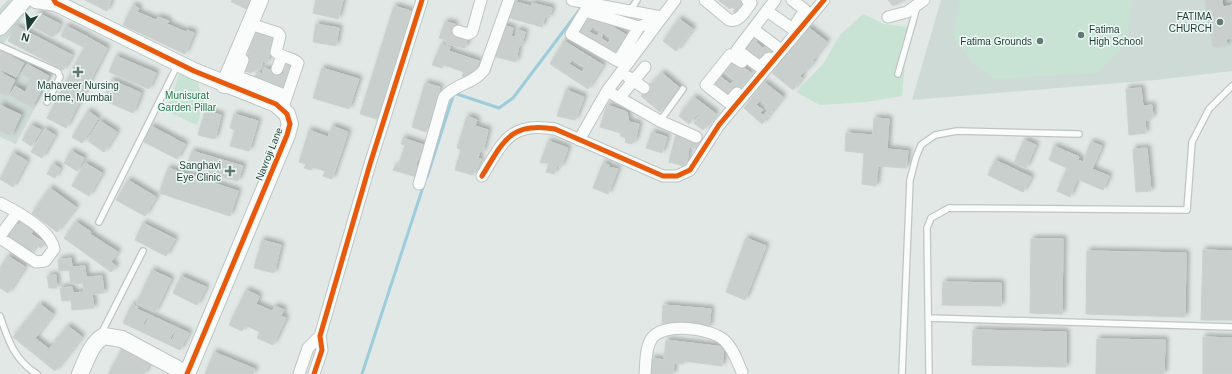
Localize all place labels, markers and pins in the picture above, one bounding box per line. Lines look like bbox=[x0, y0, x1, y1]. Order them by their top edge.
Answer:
place label: FATIMA CHURCH bbox=[1169, 11, 1212, 34]
marker: FATIMA CHURCH bbox=[1215, 17, 1225, 27]
place label: Fatima High School bbox=[1089, 24, 1143, 47]
marker: Fatima High School bbox=[1076, 30, 1086, 40]
place label: Fatima Grounds bbox=[960, 36, 1032, 47]
marker: Fatima Grounds bbox=[1035, 36, 1045, 46]
marker: Mahaveer Nursing Home, Mumbai bbox=[72, 66, 84, 78]
place label: Mahaveer Nursing Home, Mumbai bbox=[37, 80, 119, 103]
place label: Sanghavi Eye Clinic bbox=[177, 160, 221, 183]
marker: Sanghavi Eye Clinic bbox=[224, 165, 236, 177]

